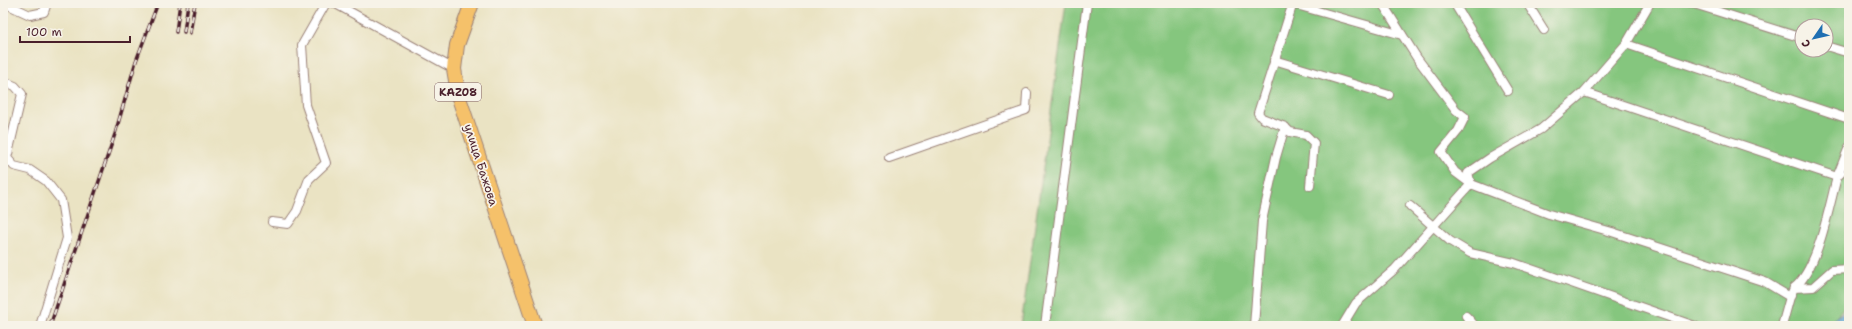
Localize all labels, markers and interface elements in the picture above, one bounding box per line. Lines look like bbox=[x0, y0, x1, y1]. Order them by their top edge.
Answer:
scale bar bbox=[20, 18, 130, 44]
north arrow bbox=[1794, 18, 1834, 58]
text: 100 m bbox=[26, 24, 62, 40]
text: С bbox=[1798, 36, 1814, 50]
road number: KAZ08 bbox=[435, 83, 481, 101]
street label: улица Бажова bbox=[460, 122, 502, 209]

